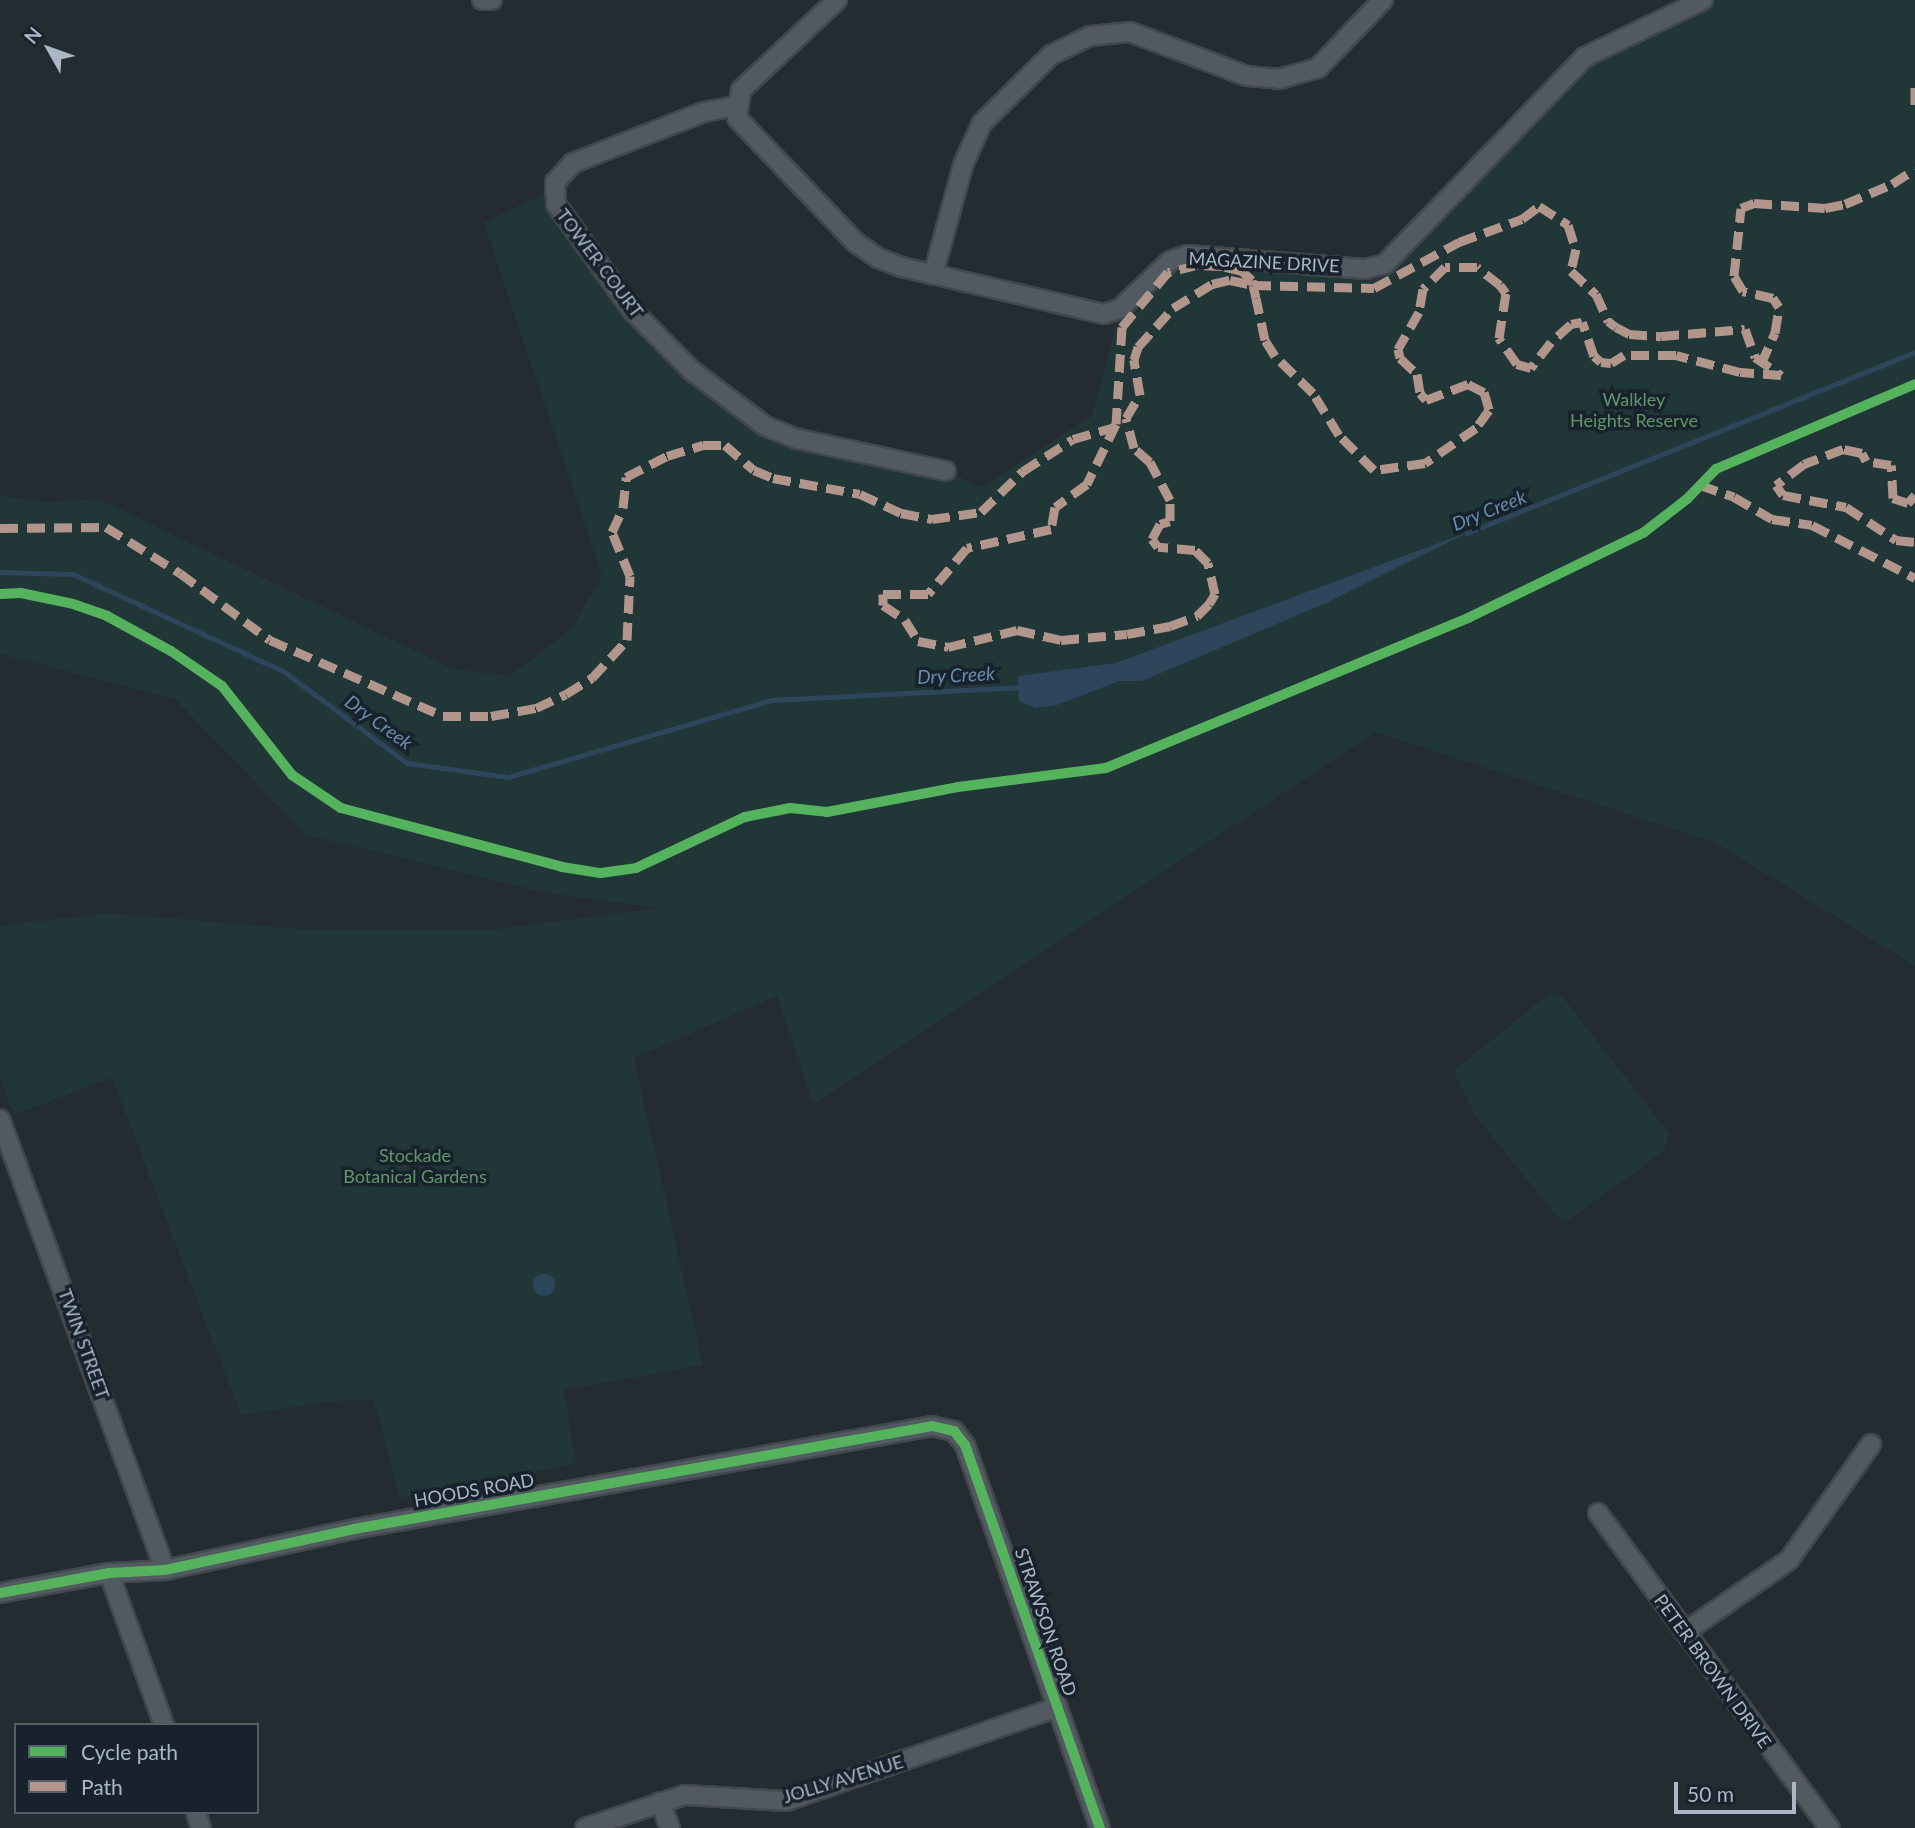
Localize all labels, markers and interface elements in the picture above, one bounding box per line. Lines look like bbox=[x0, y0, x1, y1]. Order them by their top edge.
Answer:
north arrow bbox=[14, 14, 84, 84]
text: N bbox=[19, 22, 46, 48]
street label: TOWER COURT bbox=[552, 205, 648, 321]
street label: MAGAZINE DRIVE bbox=[1188, 247, 1340, 277]
park label: Walkley Heights Reserve bbox=[1570, 389, 1698, 432]
water label: Dry Creek bbox=[1448, 485, 1530, 535]
water label: Dry Creek bbox=[916, 662, 996, 688]
water label: Dry Creek bbox=[341, 690, 417, 754]
park label: Stockade Botanical Gardens bbox=[343, 1145, 487, 1188]
street label: TWIN STREET bbox=[54, 1286, 114, 1402]
street label: HOODS ROAD bbox=[412, 1469, 536, 1511]
street label: STRAWSON ROAD bbox=[1011, 1545, 1081, 1699]
street label: PETER BROWN DRIVE bbox=[1650, 1590, 1776, 1752]
legend bbox=[14, 1723, 259, 1814]
text: Cycle path bbox=[81, 1739, 178, 1764]
street label: JOLLY AVENUE bbox=[780, 1750, 906, 1808]
scale bar bbox=[1677, 1769, 1800, 1813]
text: Path bbox=[81, 1774, 123, 1799]
text: 50 m bbox=[1687, 1781, 1734, 1806]

